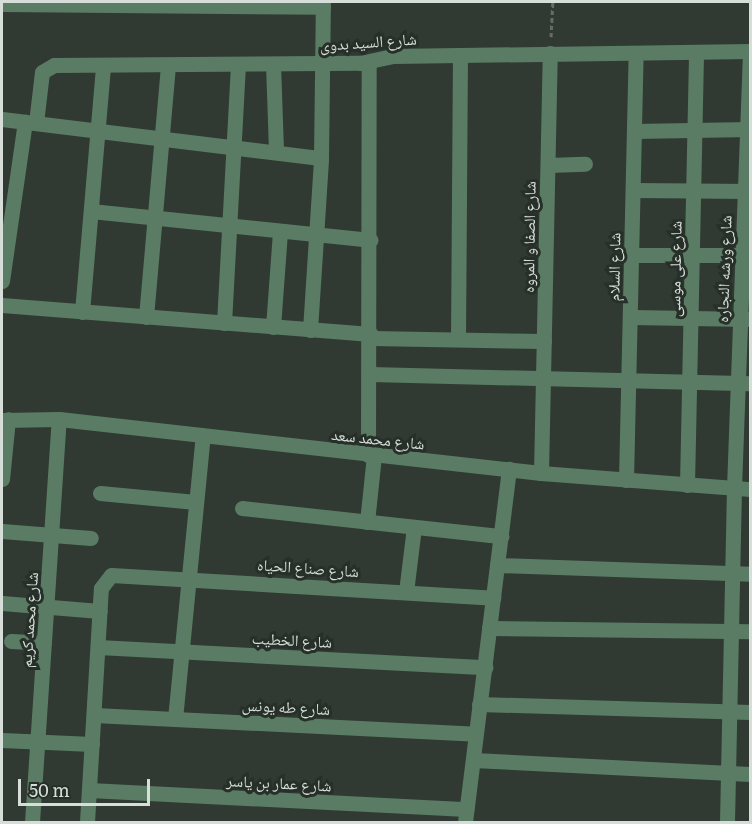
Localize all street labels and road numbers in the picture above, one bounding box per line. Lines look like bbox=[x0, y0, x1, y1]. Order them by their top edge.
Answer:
street label: شارع السيد بدوى bbox=[319, 28, 417, 54]
street label: شارع الصفا و المروه bbox=[517, 181, 539, 293]
street label: شارع ورشه النجاره bbox=[712, 215, 734, 323]
street label: شارع على موسى bbox=[664, 221, 684, 317]
street label: شارع السلام bbox=[603, 232, 623, 302]
street label: شارع محمد سعد bbox=[330, 424, 426, 452]
street label: شارع صناع الحياه bbox=[256, 554, 360, 580]
street label: شارع محمد كريم bbox=[15, 571, 41, 669]
street label: شارع الخطيب bbox=[251, 627, 333, 651]
street label: شارع طه يونس bbox=[241, 694, 331, 718]
street label: شارع عمار بن ياسر bbox=[226, 770, 332, 794]

